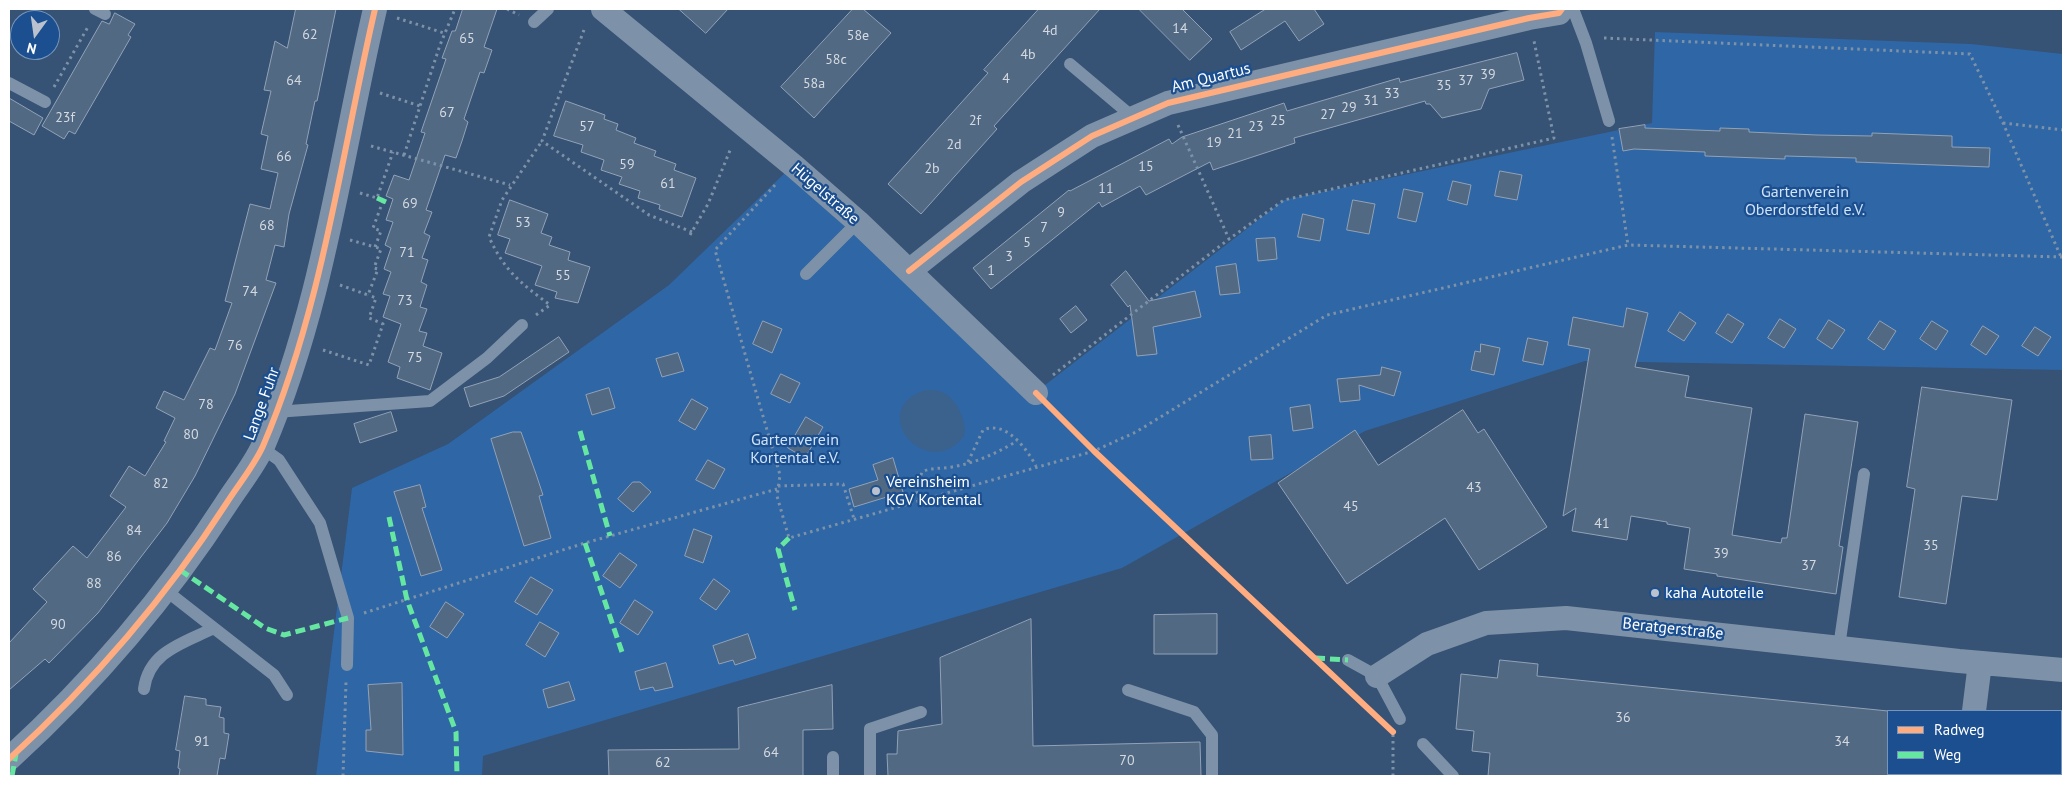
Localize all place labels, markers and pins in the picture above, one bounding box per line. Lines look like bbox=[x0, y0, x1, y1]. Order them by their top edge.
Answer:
place label: Vereinsheim KGV Kortental bbox=[886, 472, 982, 510]
marker: Vereinsheim KGV Kortental bbox=[870, 485, 882, 497]
place label: kaha Autoteile bbox=[1665, 583, 1764, 603]
marker: kaha Autoteile bbox=[1649, 587, 1661, 599]

